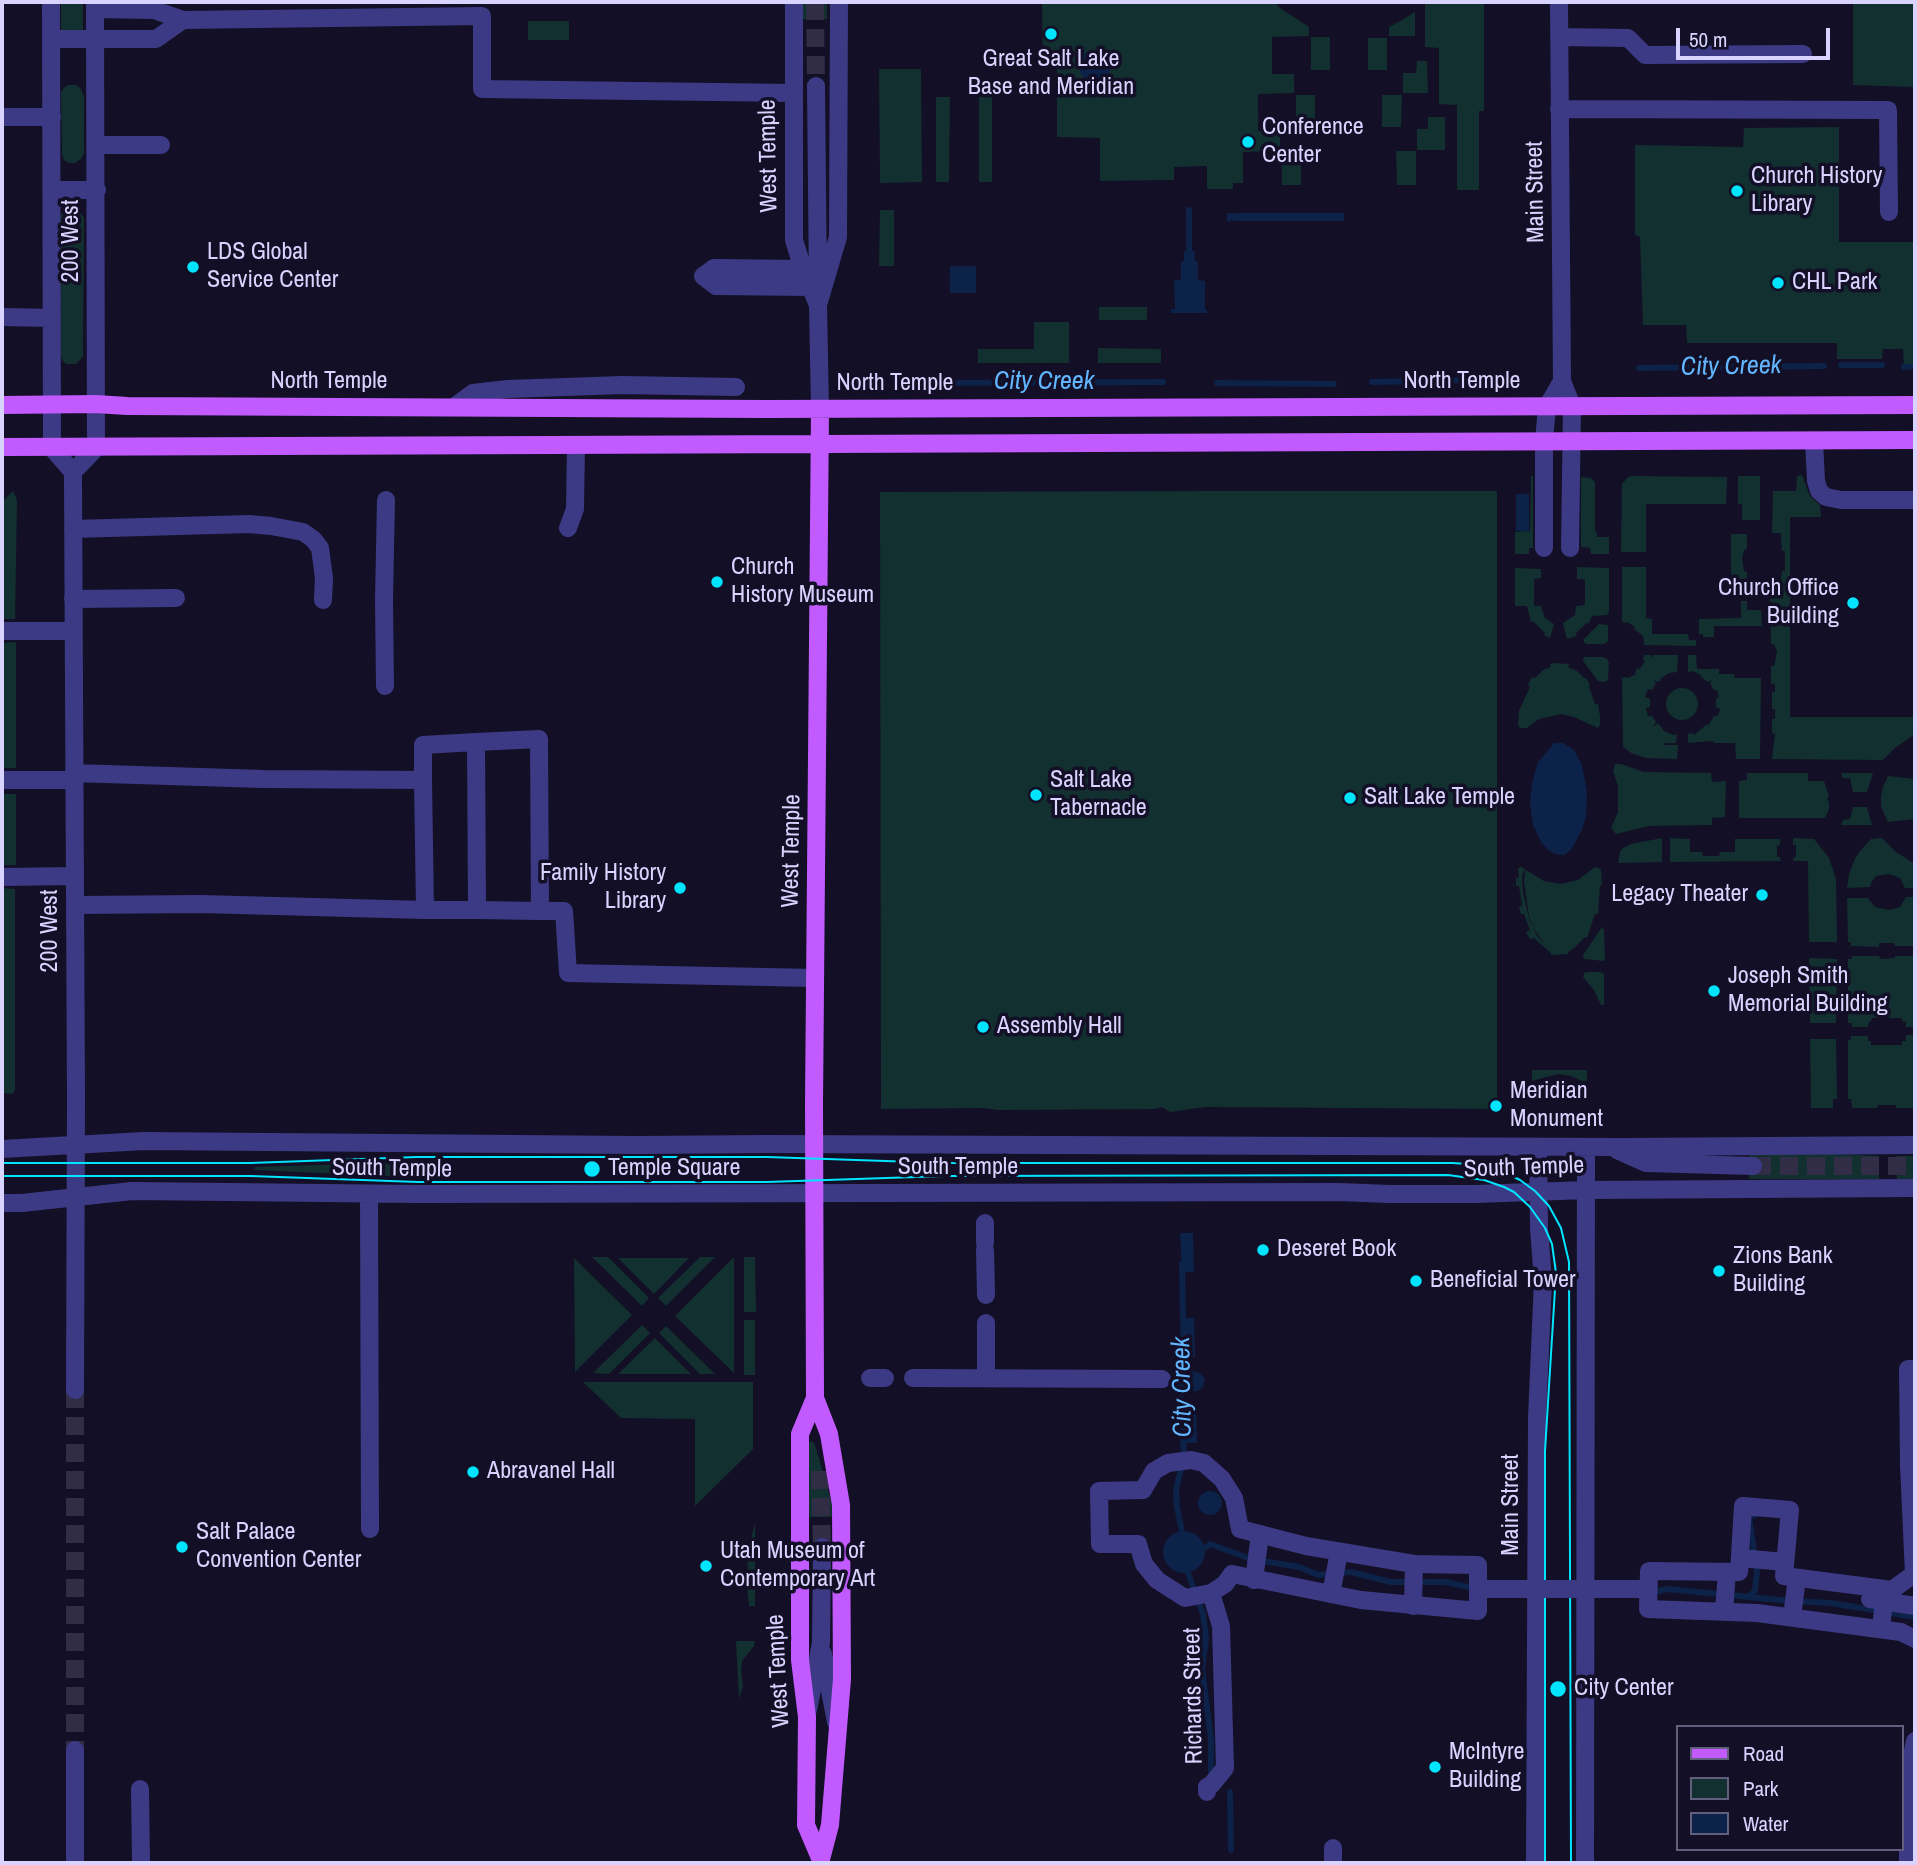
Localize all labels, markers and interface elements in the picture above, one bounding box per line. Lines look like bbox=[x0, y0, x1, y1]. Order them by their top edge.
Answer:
scale bar bbox=[1679, 14, 1833, 58]
text: 50 m bbox=[1689, 25, 1727, 54]
marker: Great Salt Lake Base and Meridian bbox=[1043, 26, 1059, 42]
place label: Great Salt Lake Base and Meridian bbox=[968, 46, 1134, 102]
street label: West Temple bbox=[754, 99, 784, 213]
place label: Conference Center bbox=[1262, 114, 1364, 170]
marker: Conference Center bbox=[1240, 134, 1256, 150]
street label: Main Street bbox=[1521, 141, 1551, 243]
place label: Church History Library bbox=[1751, 163, 1882, 219]
marker: Church History Library bbox=[1729, 183, 1745, 199]
street label: 200 West bbox=[58, 200, 86, 282]
place label: LDS Global Service Center bbox=[207, 239, 338, 295]
marker: LDS Global Service Center bbox=[185, 259, 201, 275]
place label: CHL Park bbox=[1792, 269, 1877, 297]
marker: CHL Park bbox=[1770, 275, 1786, 291]
water label: City Creek bbox=[1680, 351, 1782, 383]
water label: City Creek bbox=[994, 366, 1094, 398]
street label: North Temple bbox=[270, 368, 388, 396]
street label: North Temple bbox=[1403, 368, 1521, 396]
street label: North Temple bbox=[836, 370, 954, 398]
place label: Church History Museum bbox=[731, 554, 874, 610]
marker: Church History Museum bbox=[709, 574, 725, 590]
place label: Church Office Building bbox=[1718, 575, 1839, 631]
marker: Church Office Building bbox=[1845, 595, 1861, 611]
place label: Salt Lake Tabernacle bbox=[1050, 767, 1147, 823]
place label: Salt Lake Temple bbox=[1364, 784, 1515, 812]
marker: Salt Lake Tabernacle bbox=[1028, 787, 1044, 803]
marker: Salt Lake Temple bbox=[1342, 790, 1358, 806]
street label: West Temple bbox=[777, 794, 807, 908]
place label: Family History Library bbox=[540, 860, 666, 916]
marker: Family History Library bbox=[672, 880, 688, 896]
place label: Legacy Theater bbox=[1611, 881, 1748, 909]
marker: Legacy Theater bbox=[1754, 887, 1770, 903]
street label: 200 West bbox=[37, 890, 65, 972]
place label: Joseph Smith Memorial Building bbox=[1728, 963, 1888, 1019]
marker: Joseph Smith Memorial Building bbox=[1706, 983, 1722, 999]
place label: Assembly Hall bbox=[997, 1013, 1122, 1041]
marker: Assembly Hall bbox=[975, 1019, 991, 1035]
place label: Meridian Monument bbox=[1510, 1078, 1603, 1134]
marker: Meridian Monument bbox=[1488, 1098, 1504, 1114]
street label: South Temple bbox=[1463, 1152, 1585, 1184]
street label: South Temple bbox=[332, 1154, 452, 1184]
street label: South Temple bbox=[898, 1154, 1018, 1182]
place label: Temple Square bbox=[608, 1155, 740, 1183]
marker: Temple Square bbox=[582, 1159, 602, 1179]
place label: Deseret Book bbox=[1277, 1236, 1396, 1264]
marker: Deseret Book bbox=[1255, 1242, 1271, 1258]
place label: Zions Bank Building bbox=[1733, 1243, 1833, 1299]
marker: Zions Bank Building bbox=[1711, 1263, 1727, 1279]
place label: Beneficial Tower bbox=[1430, 1267, 1575, 1295]
marker: Beneficial Tower bbox=[1408, 1273, 1424, 1289]
water label: City Creek bbox=[1167, 1336, 1199, 1438]
street label: Main Street bbox=[1498, 1454, 1526, 1556]
place label: Abravanel Hall bbox=[487, 1458, 615, 1486]
marker: Abravanel Hall bbox=[465, 1464, 481, 1480]
place label: Salt Palace Convention Center bbox=[196, 1519, 361, 1575]
place label: Utah Museum of Contemporary Art bbox=[720, 1538, 875, 1594]
marker: Salt Palace Convention Center bbox=[174, 1539, 190, 1555]
marker: Utah Museum of Contemporary Art bbox=[698, 1558, 714, 1574]
street label: West Temple bbox=[762, 1614, 796, 1728]
street label: Richards Street bbox=[1178, 1627, 1210, 1765]
place label: City Center bbox=[1574, 1675, 1674, 1703]
marker: City Center bbox=[1548, 1679, 1568, 1699]
legend bbox=[1675, 1725, 1903, 1851]
place label: McIntyre Building bbox=[1449, 1739, 1524, 1795]
text: Road bbox=[1743, 1739, 1784, 1768]
marker: McIntyre Building bbox=[1427, 1759, 1443, 1775]
text: Park bbox=[1743, 1774, 1778, 1803]
text: Water bbox=[1743, 1809, 1788, 1838]

